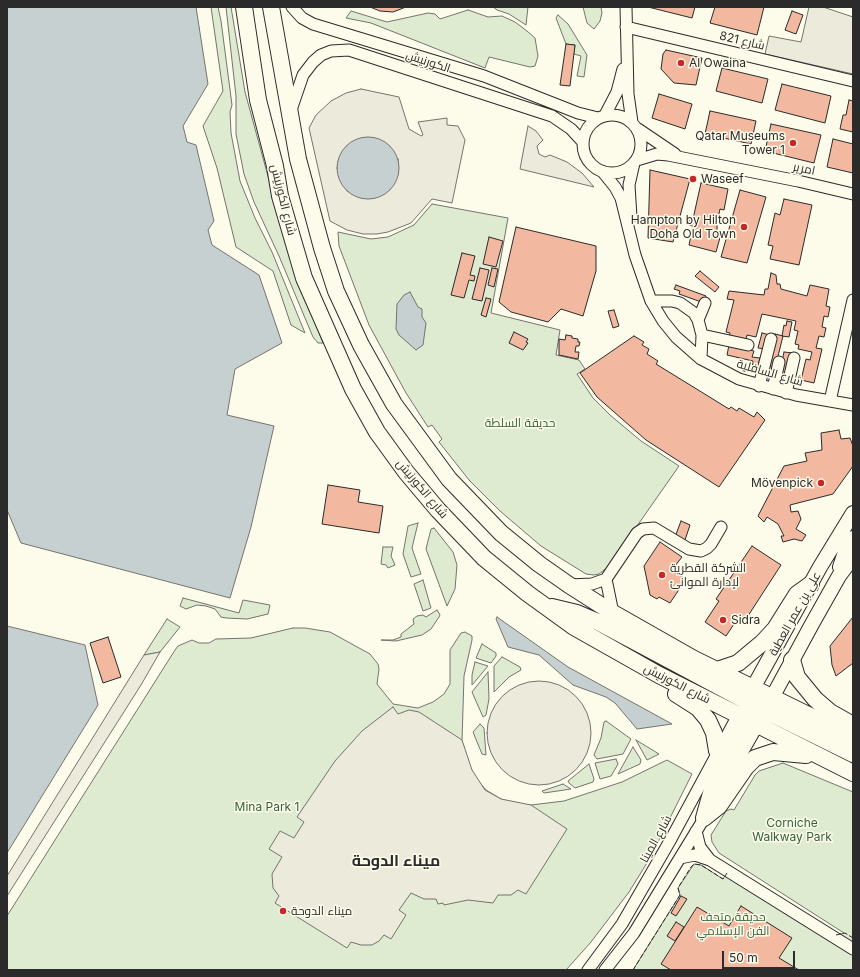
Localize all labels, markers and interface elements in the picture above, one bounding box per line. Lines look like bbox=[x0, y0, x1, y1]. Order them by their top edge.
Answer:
street label: شارع 821 bbox=[718, 29, 766, 53]
street label: الكورنيش bbox=[404, 48, 452, 76]
place label: Al Owaina bbox=[689, 56, 746, 70]
marker: Al Owaina bbox=[676, 58, 686, 68]
place label: Qatar Museums Tower 1 bbox=[695, 129, 785, 157]
marker: Qatar Museums Tower 1 bbox=[788, 138, 798, 148]
street label: امرير bbox=[792, 160, 816, 178]
street label: شارع الكورنيش bbox=[267, 163, 299, 237]
place label: Waseef bbox=[701, 172, 744, 186]
marker: Waseef bbox=[688, 174, 698, 184]
place label: Hampton by Hilton Doha Old Town bbox=[631, 213, 736, 241]
marker: Hampton by Hilton Doha Old Town bbox=[739, 222, 749, 232]
street label: شارع السافلية bbox=[735, 357, 805, 389]
park label: حديقة السلطة bbox=[485, 416, 555, 430]
street label: شارع الكورنيش bbox=[393, 456, 451, 522]
place label: Mövenpick bbox=[751, 476, 813, 490]
marker: Mövenpick bbox=[816, 478, 826, 488]
place label: الشركة القطرية لإدارة الموانئ bbox=[670, 561, 746, 589]
street label: علي بن عمر العطية bbox=[766, 569, 824, 659]
marker: الشركة القطرية لإدارة الموانئ bbox=[657, 570, 667, 580]
place label: Sidra bbox=[731, 613, 760, 627]
marker: Sidra bbox=[718, 615, 728, 625]
street label: شارع الكورنيش bbox=[641, 661, 713, 707]
park label: Mina Park 1 bbox=[235, 800, 299, 814]
street label: شارع المينا bbox=[637, 813, 675, 865]
park label: Corniche Walkway Park bbox=[752, 816, 832, 844]
district label: ميناء الدوحة bbox=[352, 851, 440, 871]
place label: ميناء الدوحة bbox=[291, 904, 352, 918]
marker: ميناء الدوحة bbox=[278, 906, 288, 916]
park label: حديقة متحف الفن الإسلامي bbox=[696, 910, 770, 938]
scale bar bbox=[724, 943, 797, 969]
text: 50 m bbox=[729, 950, 758, 965]

